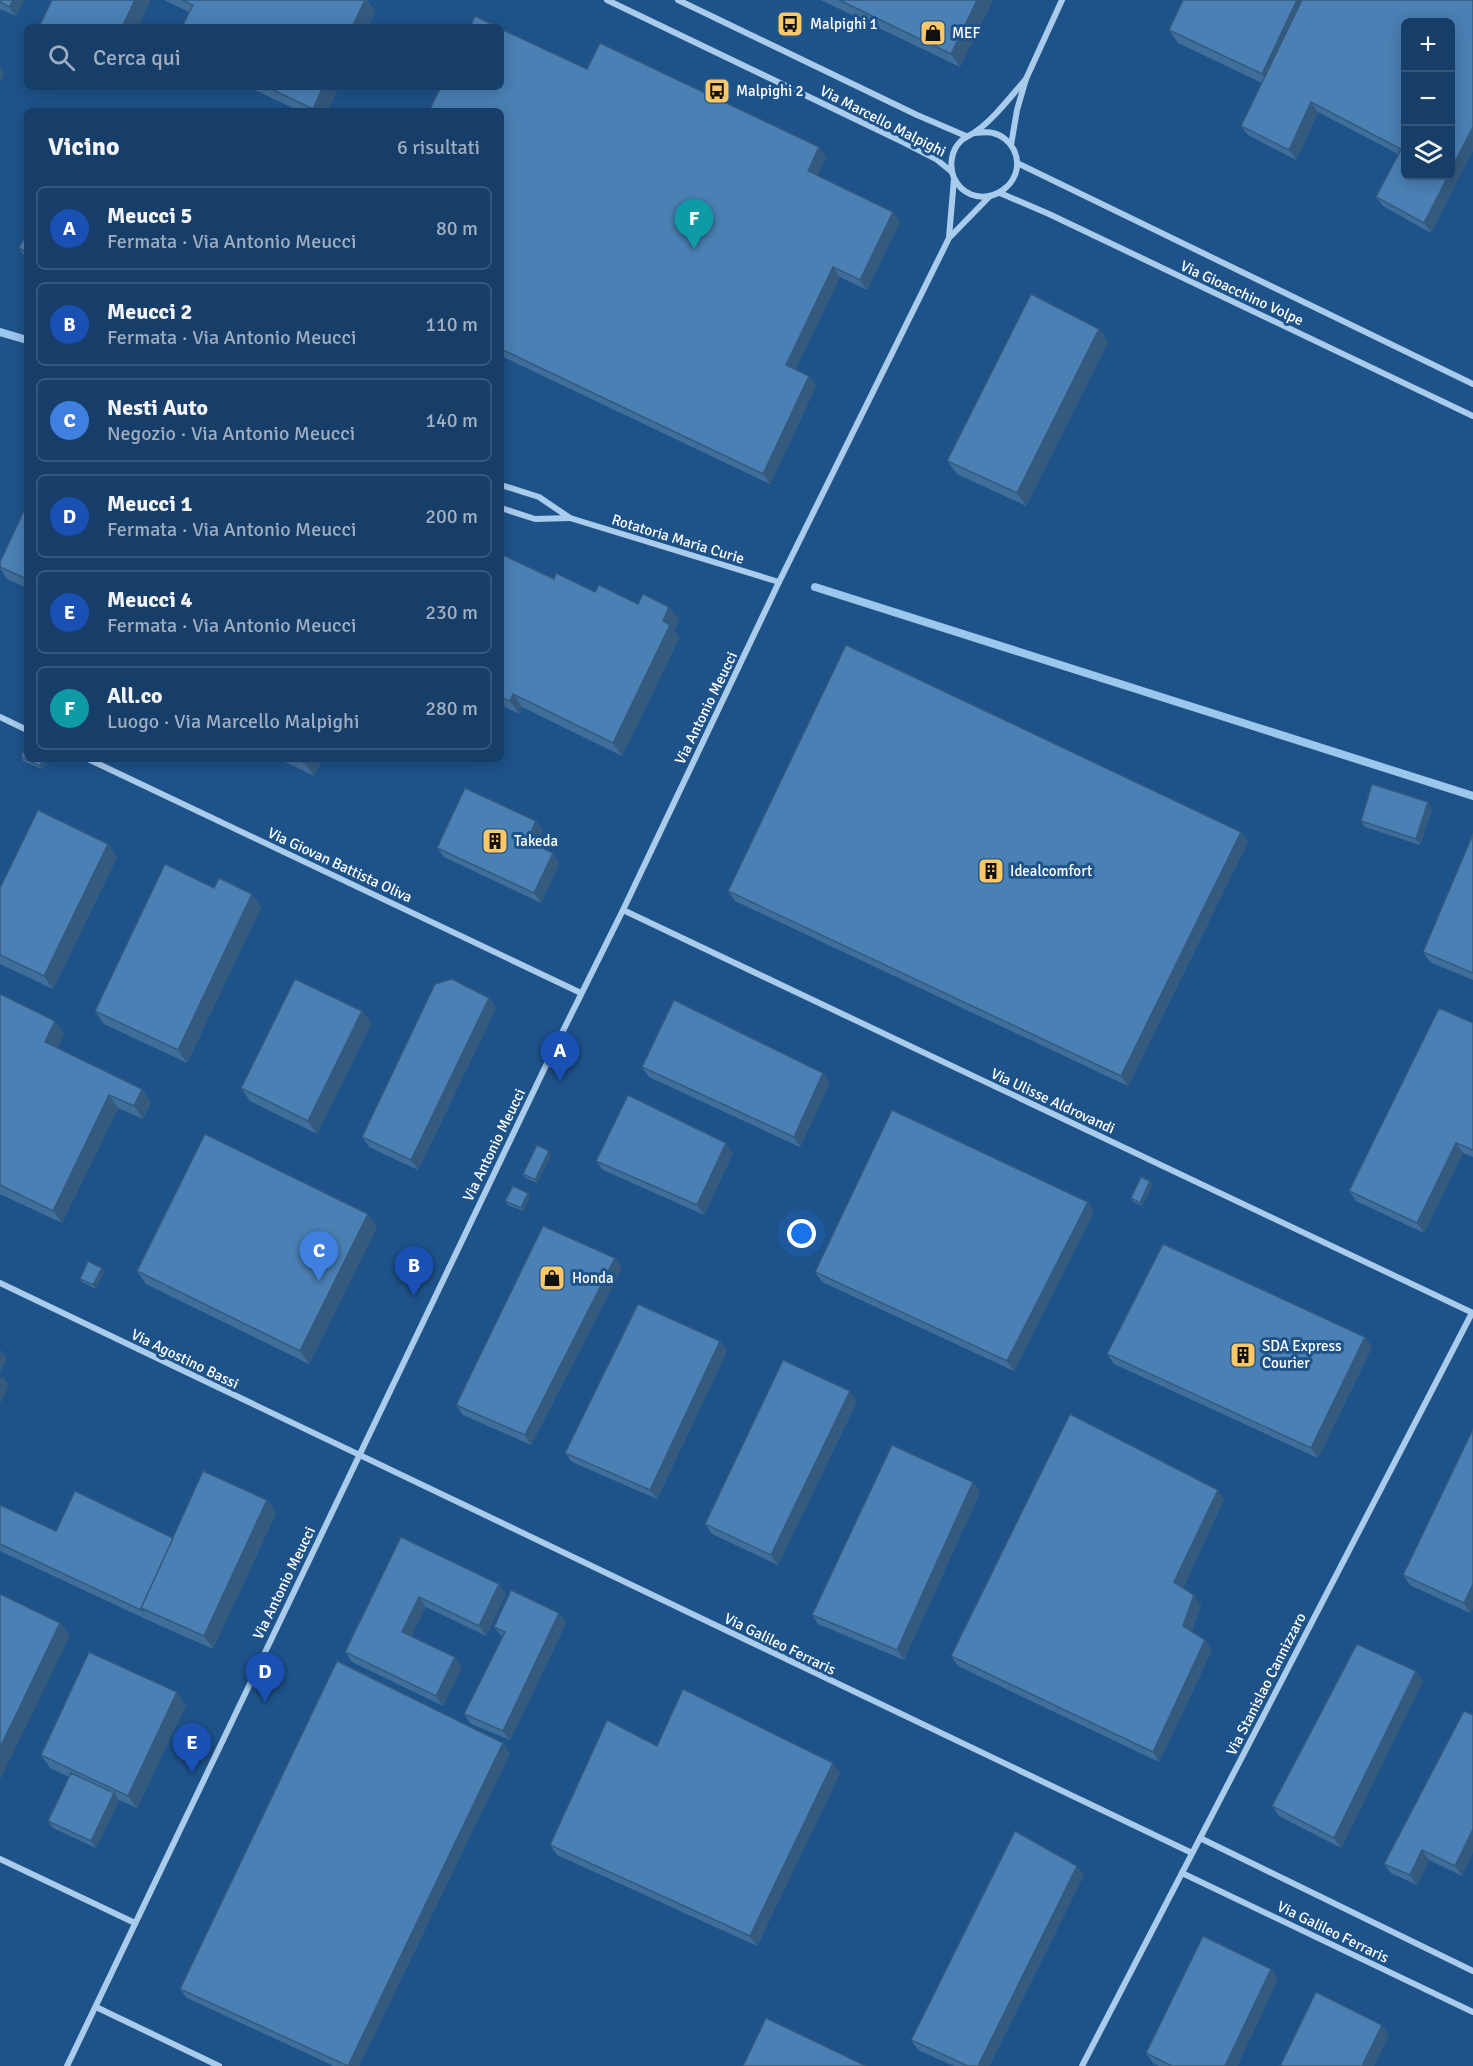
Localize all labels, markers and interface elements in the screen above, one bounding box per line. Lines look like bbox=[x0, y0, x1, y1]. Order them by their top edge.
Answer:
bus stop icon: Malpighi 1 bbox=[775, 9, 805, 39]
place label: Malpighi 1 bbox=[810, 15, 878, 33]
shop icon: MEF bbox=[918, 18, 948, 48]
map controls bbox=[1401, 18, 1455, 180]
button: + bbox=[1401, 18, 1455, 72]
search box bbox=[24, 24, 504, 90]
place label: MEF bbox=[952, 24, 981, 42]
icon: search bbox=[45, 41, 78, 74]
text: Cerca qui bbox=[93, 44, 181, 71]
button: − bbox=[1401, 72, 1455, 126]
bus stop icon: Malpighi 2 bbox=[702, 76, 732, 106]
street label: Via Marcello Malpighi bbox=[817, 81, 949, 161]
place label: Malpighi 2 bbox=[736, 82, 804, 100]
button: layers bbox=[1401, 126, 1455, 180]
text: Vicino bbox=[48, 131, 120, 163]
text: 6 risultati bbox=[397, 135, 480, 160]
pin: F bbox=[674, 200, 714, 249]
text: Meucci 5 bbox=[107, 202, 193, 229]
text: A bbox=[63, 216, 76, 241]
text: 80 m bbox=[436, 216, 478, 241]
text: Fermata · Via Antonio Meucci bbox=[107, 229, 356, 254]
street label: Via Gioacchino Volpe bbox=[1178, 257, 1306, 329]
text: Meucci 2 bbox=[107, 298, 193, 325]
text: B bbox=[63, 312, 76, 337]
text: 110 m bbox=[425, 312, 478, 337]
text: Fermata · Via Antonio Meucci bbox=[107, 325, 356, 350]
text: Nesti Auto bbox=[107, 394, 208, 421]
text: C bbox=[63, 408, 76, 433]
text: 140 m bbox=[425, 408, 478, 433]
text: Negozio · Via Antonio Meucci bbox=[107, 421, 355, 446]
text: Meucci 1 bbox=[107, 490, 193, 517]
text: D bbox=[63, 504, 76, 529]
text: 200 m bbox=[425, 504, 478, 529]
street label: Rotatoria Maria Curie bbox=[609, 510, 747, 568]
text: Fermata · Via Antonio Meucci bbox=[107, 517, 356, 542]
text: Meucci 4 bbox=[107, 586, 193, 613]
text: E bbox=[64, 600, 75, 625]
text: 230 m bbox=[425, 600, 478, 625]
text: Fermata · Via Antonio Meucci bbox=[107, 613, 356, 638]
street label: Via Antonio Meucci bbox=[671, 649, 741, 767]
text: All.co bbox=[107, 682, 162, 709]
text: F bbox=[64, 696, 75, 721]
text: 280 m bbox=[425, 696, 478, 721]
text: Luogo · Via Marcello Malpighi bbox=[107, 709, 359, 734]
street label: Via Giovan Battista Oliva bbox=[265, 824, 415, 906]
building icon: Takeda bbox=[480, 826, 510, 856]
place label: Takeda bbox=[514, 832, 558, 850]
building icon: Idealcomfort bbox=[976, 856, 1006, 886]
place label: Idealcomfort bbox=[1010, 862, 1092, 880]
pin: A bbox=[540, 1032, 580, 1081]
street label: Via Ulisse Aldrovandi bbox=[988, 1064, 1118, 1138]
street label: Via Antonio Meucci bbox=[459, 1086, 529, 1204]
your location bbox=[787, 1219, 816, 1248]
pin: C bbox=[300, 1232, 338, 1281]
pin: B bbox=[394, 1246, 434, 1296]
shop icon: Honda bbox=[537, 1263, 567, 1293]
place label: Honda bbox=[572, 1269, 614, 1287]
street label: Via Agostino Bassi bbox=[128, 1325, 242, 1393]
place label: SDA Express Courier bbox=[1262, 1337, 1342, 1372]
building icon: SDA Express Courier bbox=[1228, 1340, 1258, 1370]
street label: Via Antonio Meucci bbox=[249, 1524, 319, 1642]
street label: Via Galileo Ferraris bbox=[721, 1609, 839, 1679]
street label: Via Stanislao Cannizzaro bbox=[1222, 1609, 1310, 1758]
pin: D bbox=[246, 1652, 284, 1702]
pin: E bbox=[172, 1724, 212, 1773]
street label: Via Galileo Ferraris bbox=[1274, 1897, 1392, 1967]

